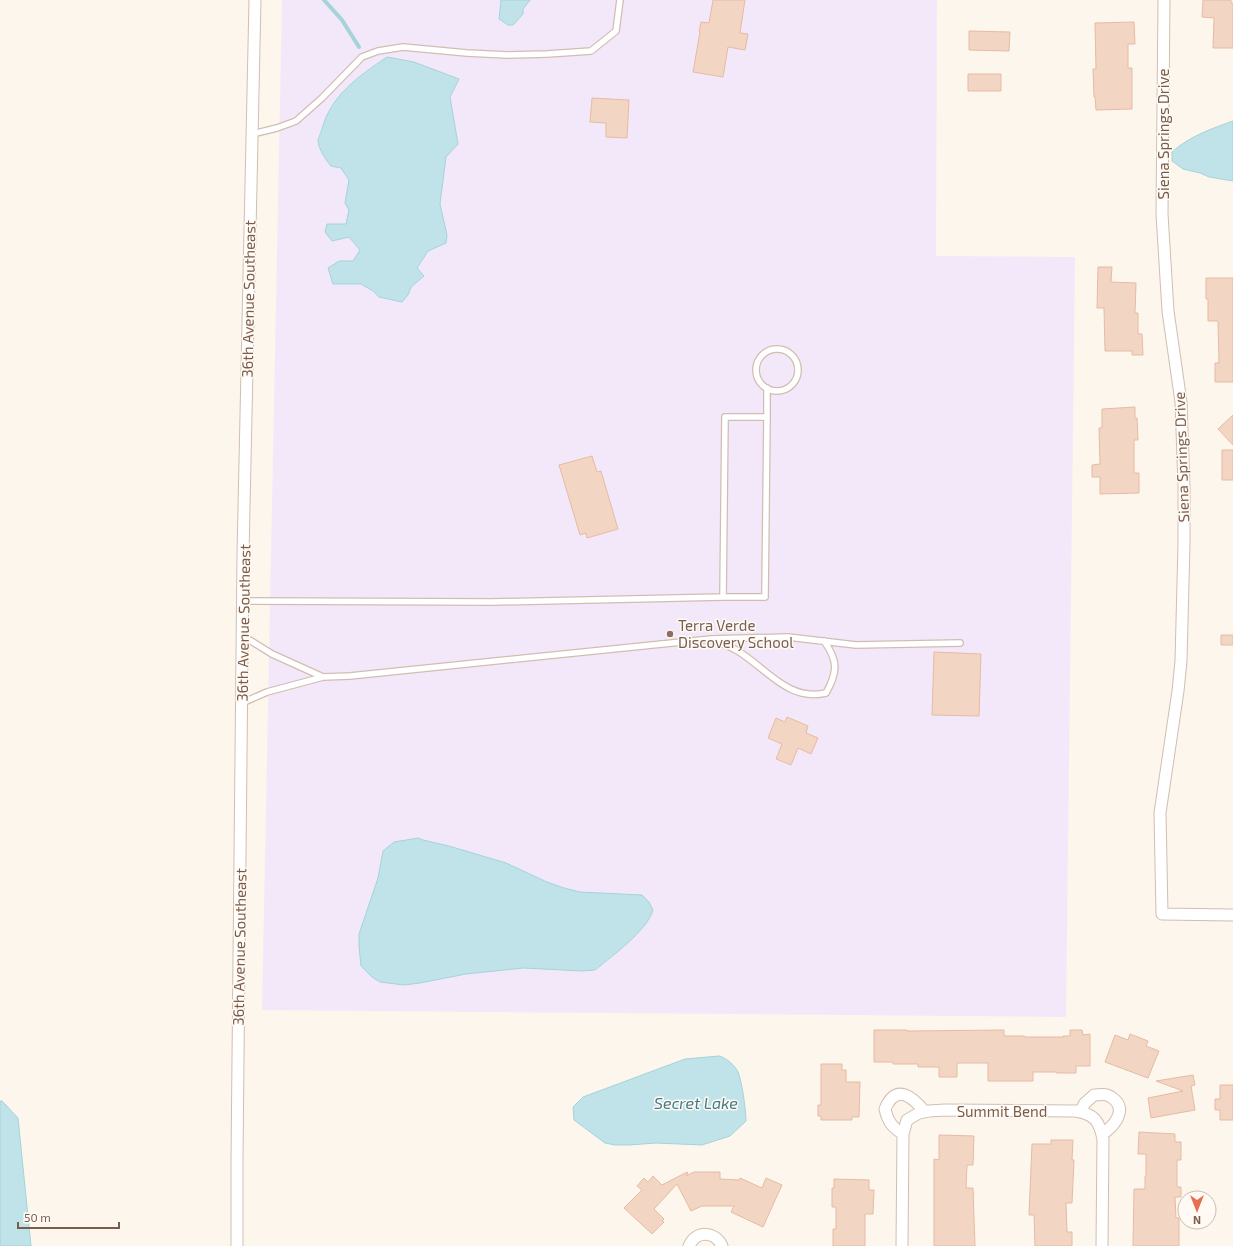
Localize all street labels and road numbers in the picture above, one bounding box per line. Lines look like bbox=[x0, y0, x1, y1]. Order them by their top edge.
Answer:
street label: Siena Springs Drive bbox=[1154, 69, 1172, 200]
street label: 36th Avenue Southeast bbox=[238, 220, 258, 378]
street label: Siena Springs Drive bbox=[1170, 391, 1192, 523]
street label: 36th Avenue Southeast bbox=[233, 544, 253, 702]
street label: 36th Avenue Southeast bbox=[229, 868, 249, 1026]
street label: Summit Bend bbox=[957, 1102, 1047, 1120]

